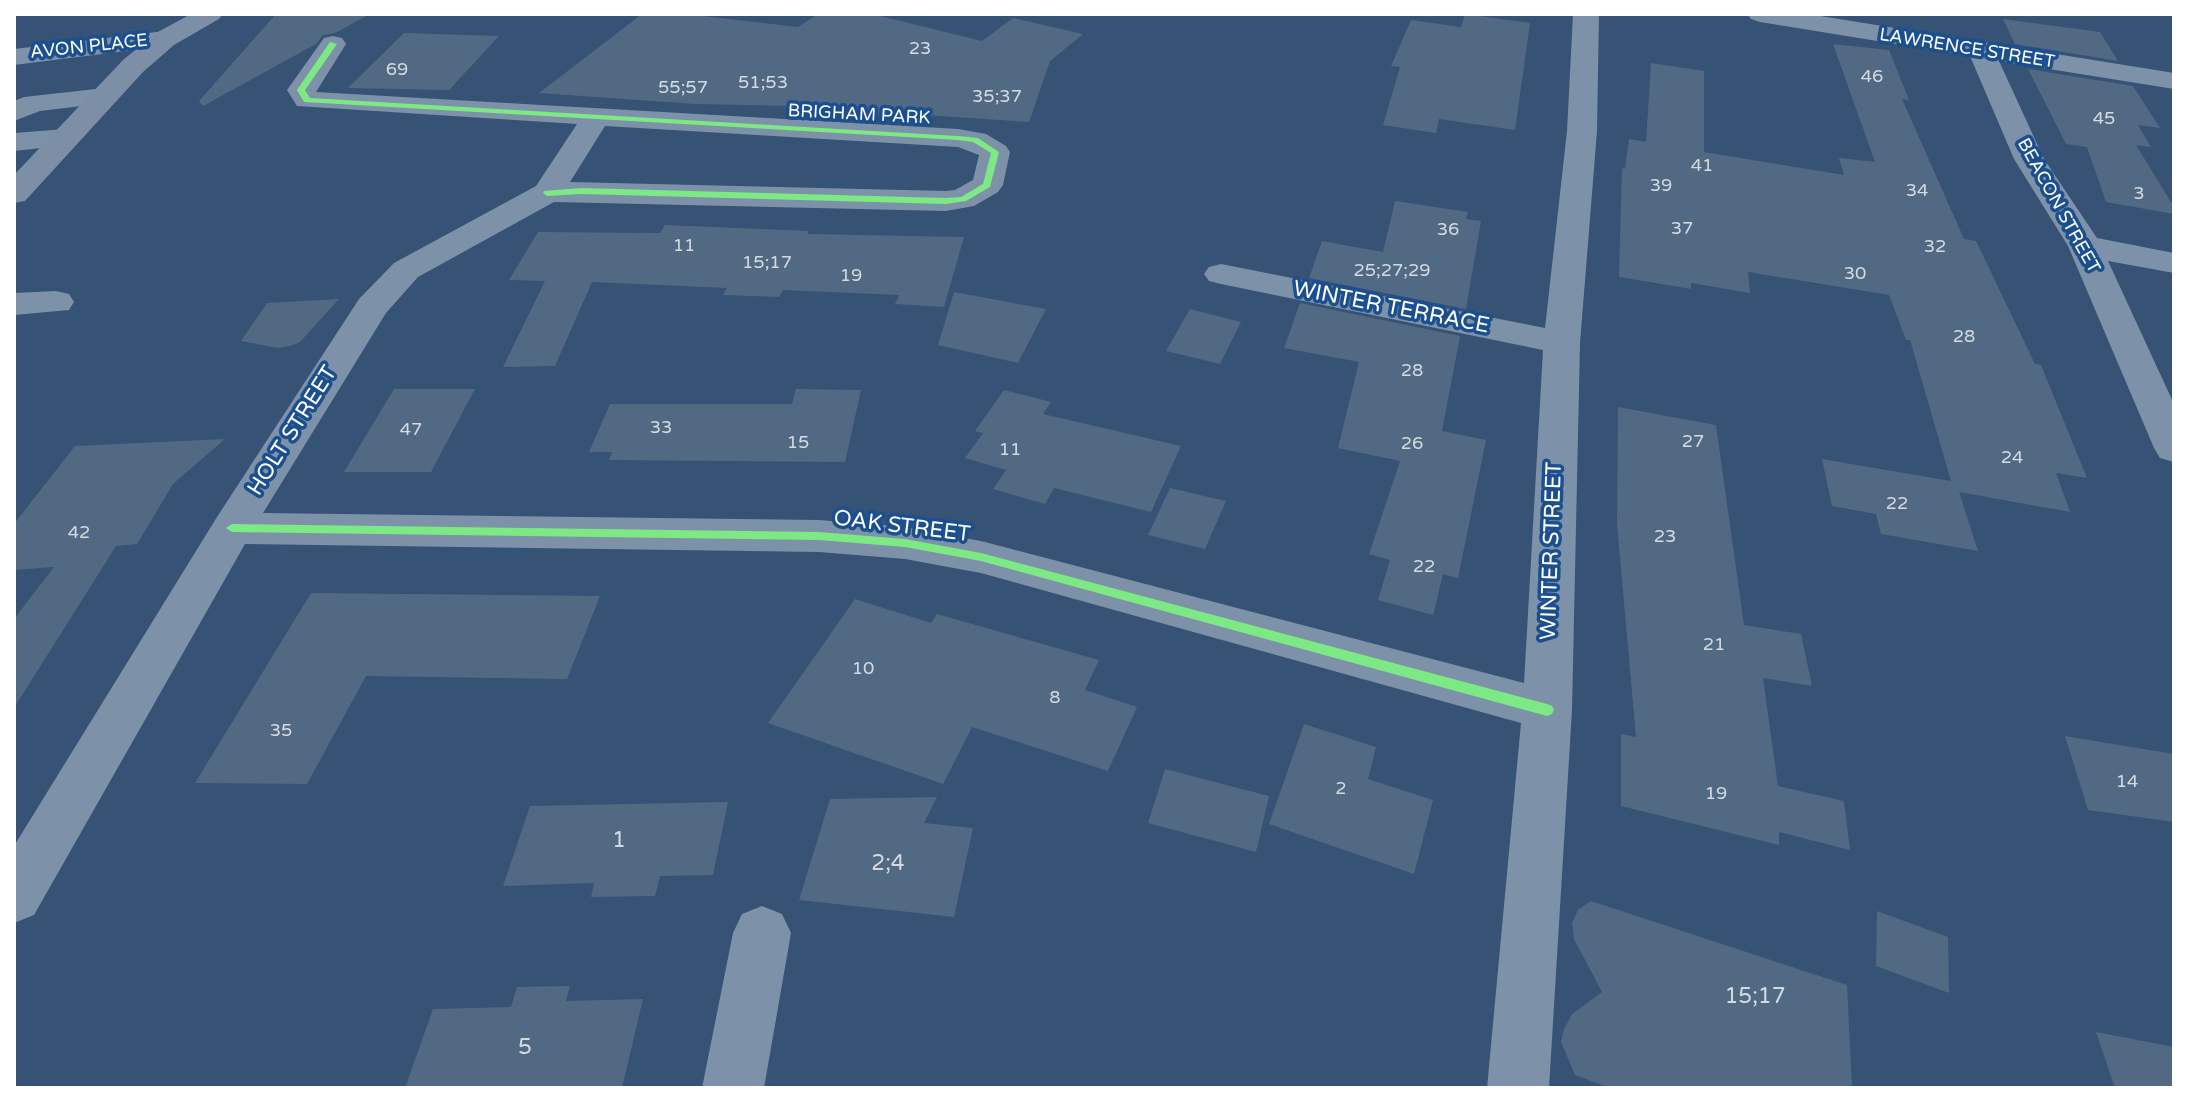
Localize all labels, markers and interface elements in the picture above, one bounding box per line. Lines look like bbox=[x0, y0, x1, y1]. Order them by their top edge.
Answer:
street label: LAWRENCE STREET bbox=[1878, 24, 2056, 74]
street label: AVON PLACE bbox=[29, 30, 149, 64]
house number: 23 bbox=[909, 38, 931, 60]
house number: 69 bbox=[386, 59, 408, 81]
house number: 46 bbox=[1861, 66, 1883, 88]
house number: 51;53 bbox=[738, 72, 788, 94]
house number: 55;57 bbox=[658, 77, 708, 99]
house number: 35;37 bbox=[972, 86, 1022, 108]
street label: BRIGHAM PARK bbox=[787, 100, 931, 130]
house number: 45 bbox=[2093, 108, 2115, 130]
street label: BEACON STREET bbox=[2012, 135, 2104, 277]
house number: 41 bbox=[1691, 155, 1713, 177]
house number: 39 bbox=[1650, 175, 1672, 197]
house number: 34 bbox=[1906, 180, 1928, 202]
house number: 3 bbox=[2133, 183, 2145, 205]
house number: 37 bbox=[1671, 218, 1693, 240]
house number: 36 bbox=[1437, 219, 1459, 241]
house number: 11 bbox=[673, 235, 695, 257]
house number: 32 bbox=[1924, 236, 1946, 258]
house number: 15;17 bbox=[742, 252, 792, 274]
house number: 25;27;29 bbox=[1353, 260, 1431, 282]
house number: 30 bbox=[1844, 263, 1866, 285]
house number: 19 bbox=[840, 265, 862, 287]
street label: WINTER TERRACE bbox=[1291, 276, 1491, 340]
house number: 28 bbox=[1953, 326, 1975, 348]
house number: 28 bbox=[1401, 360, 1423, 382]
street label: HOLT STREET bbox=[243, 361, 343, 501]
house number: 33 bbox=[650, 417, 672, 439]
house number: 47 bbox=[400, 419, 422, 441]
house number: 27 bbox=[1682, 431, 1704, 453]
house number: 15 bbox=[787, 432, 809, 454]
house number: 26 bbox=[1401, 433, 1423, 455]
house number: 11 bbox=[999, 439, 1021, 461]
house number: 24 bbox=[2001, 447, 2023, 469]
street label: WINTER STREET bbox=[1536, 461, 1568, 641]
house number: 22 bbox=[1886, 493, 1908, 515]
street label: OAK STREET bbox=[832, 506, 972, 548]
house number: 42 bbox=[68, 522, 90, 544]
house number: 23 bbox=[1654, 526, 1676, 548]
house number: 22 bbox=[1413, 556, 1435, 578]
house number: 21 bbox=[1703, 634, 1725, 656]
house number: 10 bbox=[852, 658, 874, 680]
house number: 8 bbox=[1049, 687, 1061, 709]
house number: 35 bbox=[270, 720, 292, 742]
house number: 14 bbox=[2116, 771, 2138, 793]
house number: 2 bbox=[1335, 778, 1347, 800]
house number: 19 bbox=[1705, 783, 1727, 805]
house number: 1 bbox=[612, 828, 626, 854]
house number: 2;4 bbox=[871, 851, 905, 877]
house number: 15;17 bbox=[1725, 984, 1785, 1010]
house number: 5 bbox=[518, 1035, 532, 1061]

